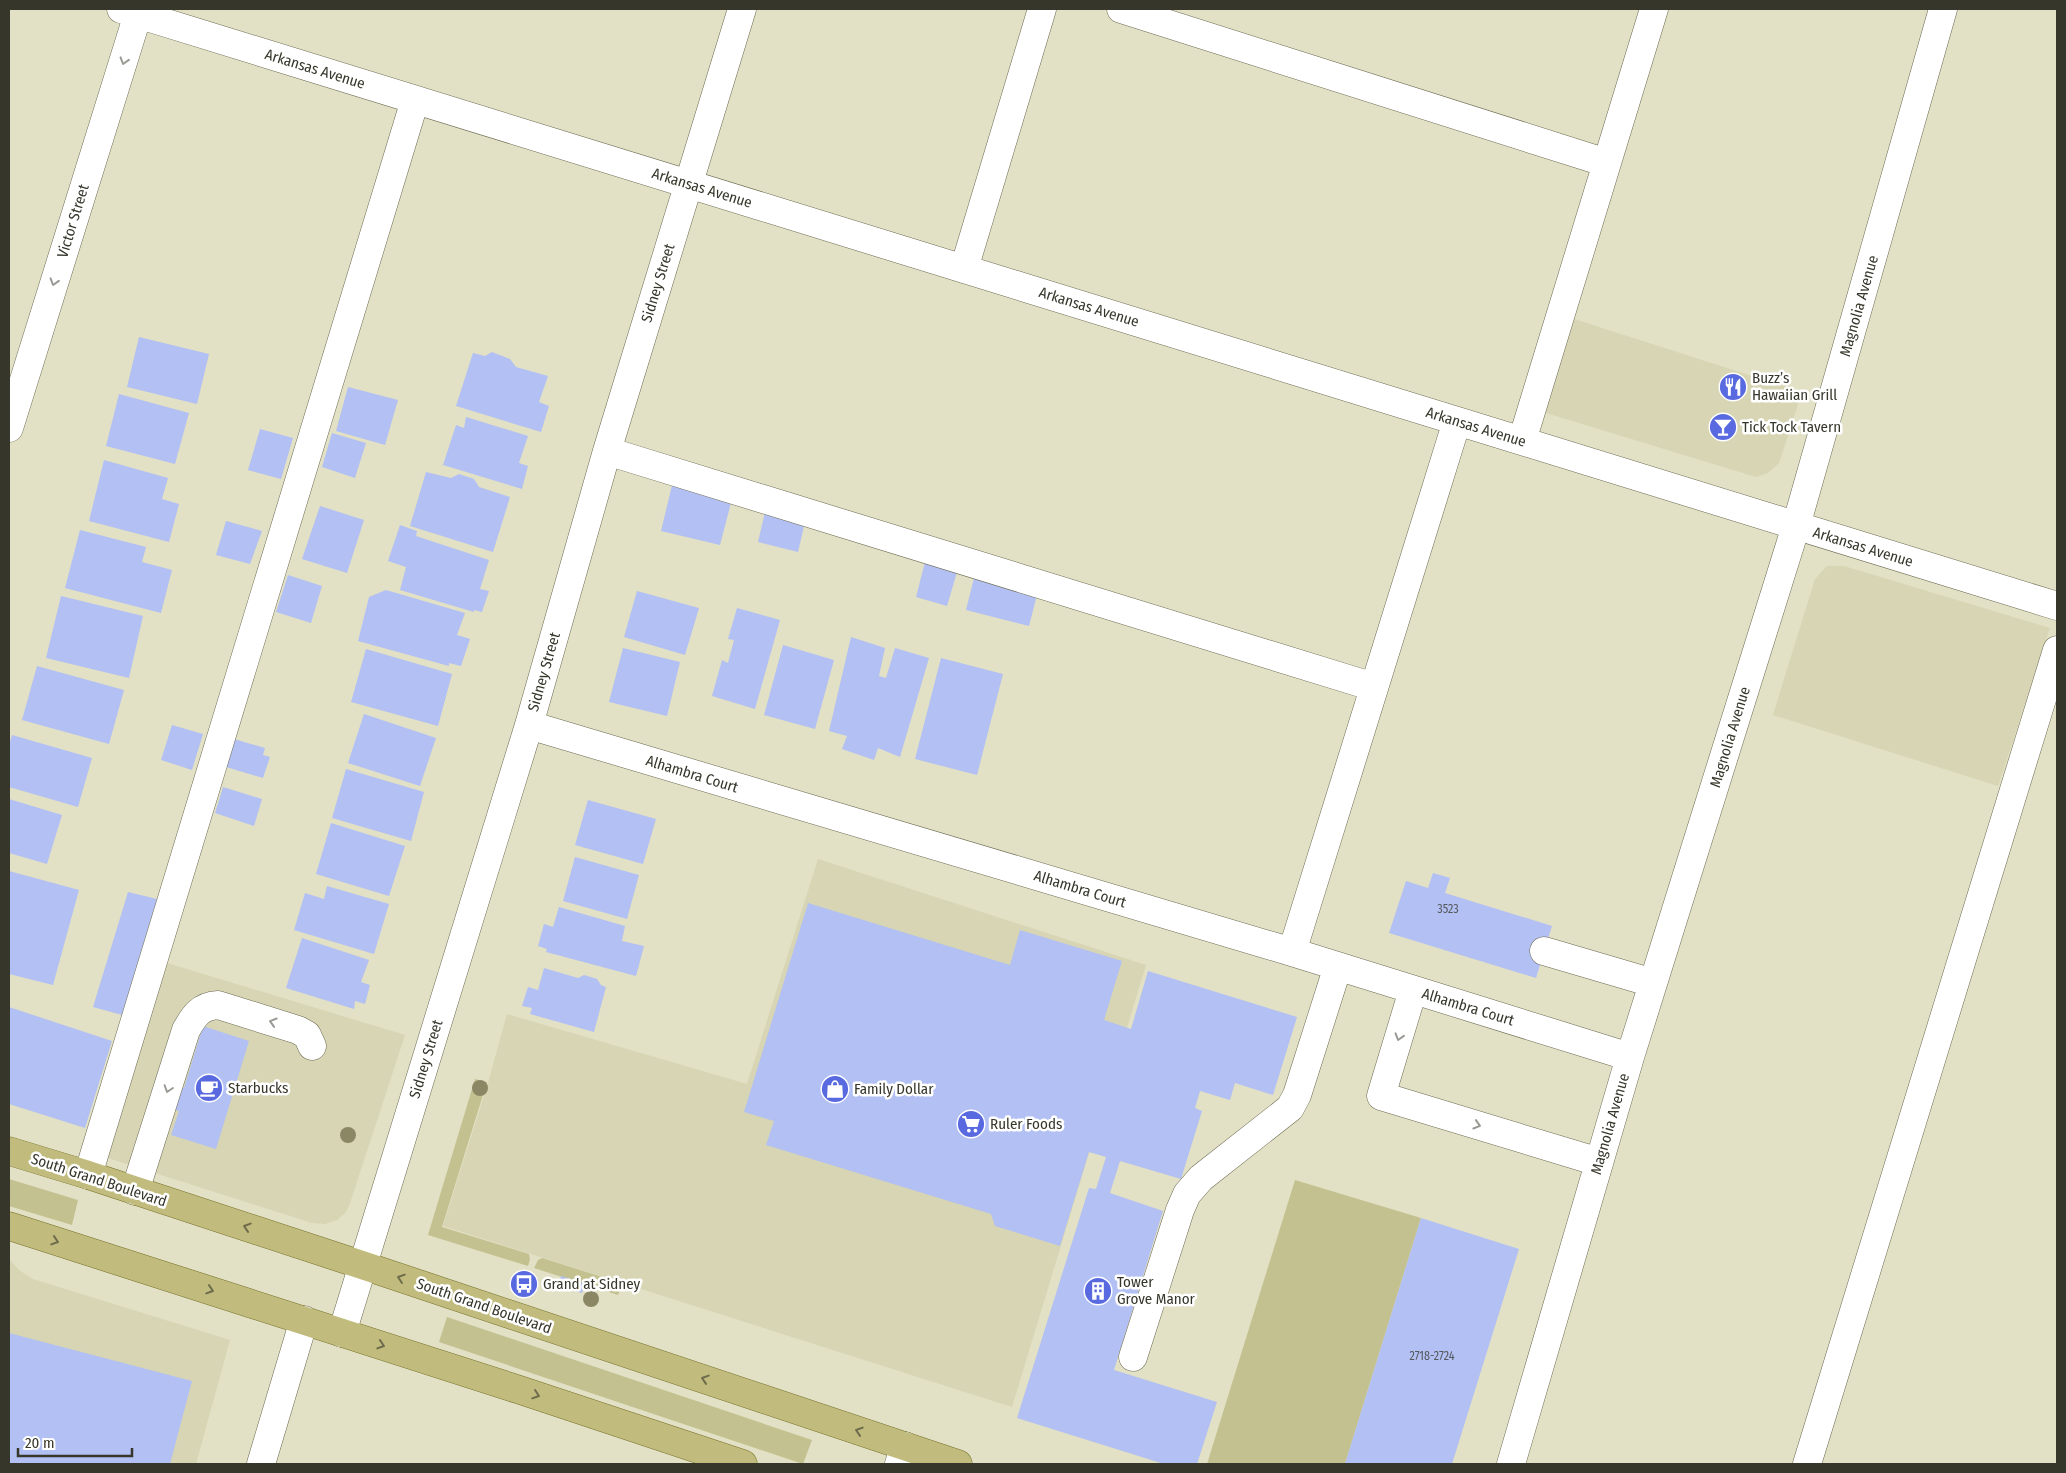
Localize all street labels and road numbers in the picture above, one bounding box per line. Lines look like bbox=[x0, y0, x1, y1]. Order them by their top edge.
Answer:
street label: Arkansas Avenue bbox=[263, 45, 367, 93]
street label: Arkansas Avenue bbox=[650, 164, 754, 212]
street label: Victor Street bbox=[53, 182, 93, 260]
street label: Sidney Street bbox=[637, 241, 679, 325]
street label: Magnolia Avenue bbox=[1836, 253, 1882, 359]
street label: Arkansas Avenue bbox=[1037, 283, 1141, 331]
street label: Arkansas Avenue bbox=[1424, 403, 1528, 451]
street label: Arkansas Avenue bbox=[1811, 523, 1915, 571]
street label: Sidney Street bbox=[524, 630, 564, 714]
street label: Magnolia Avenue bbox=[1706, 684, 1754, 790]
street label: Alhambra Court bbox=[644, 751, 740, 797]
street label: Alhambra Court bbox=[1032, 866, 1128, 912]
street label: Alhambra Court bbox=[1420, 984, 1516, 1030]
street label: Sidney Street bbox=[405, 1017, 447, 1101]
street label: Magnolia Avenue bbox=[1587, 1071, 1633, 1177]
street label: South Grand Boulevard bbox=[29, 1150, 169, 1210]
street label: South Grand Boulevard bbox=[414, 1274, 554, 1338]

